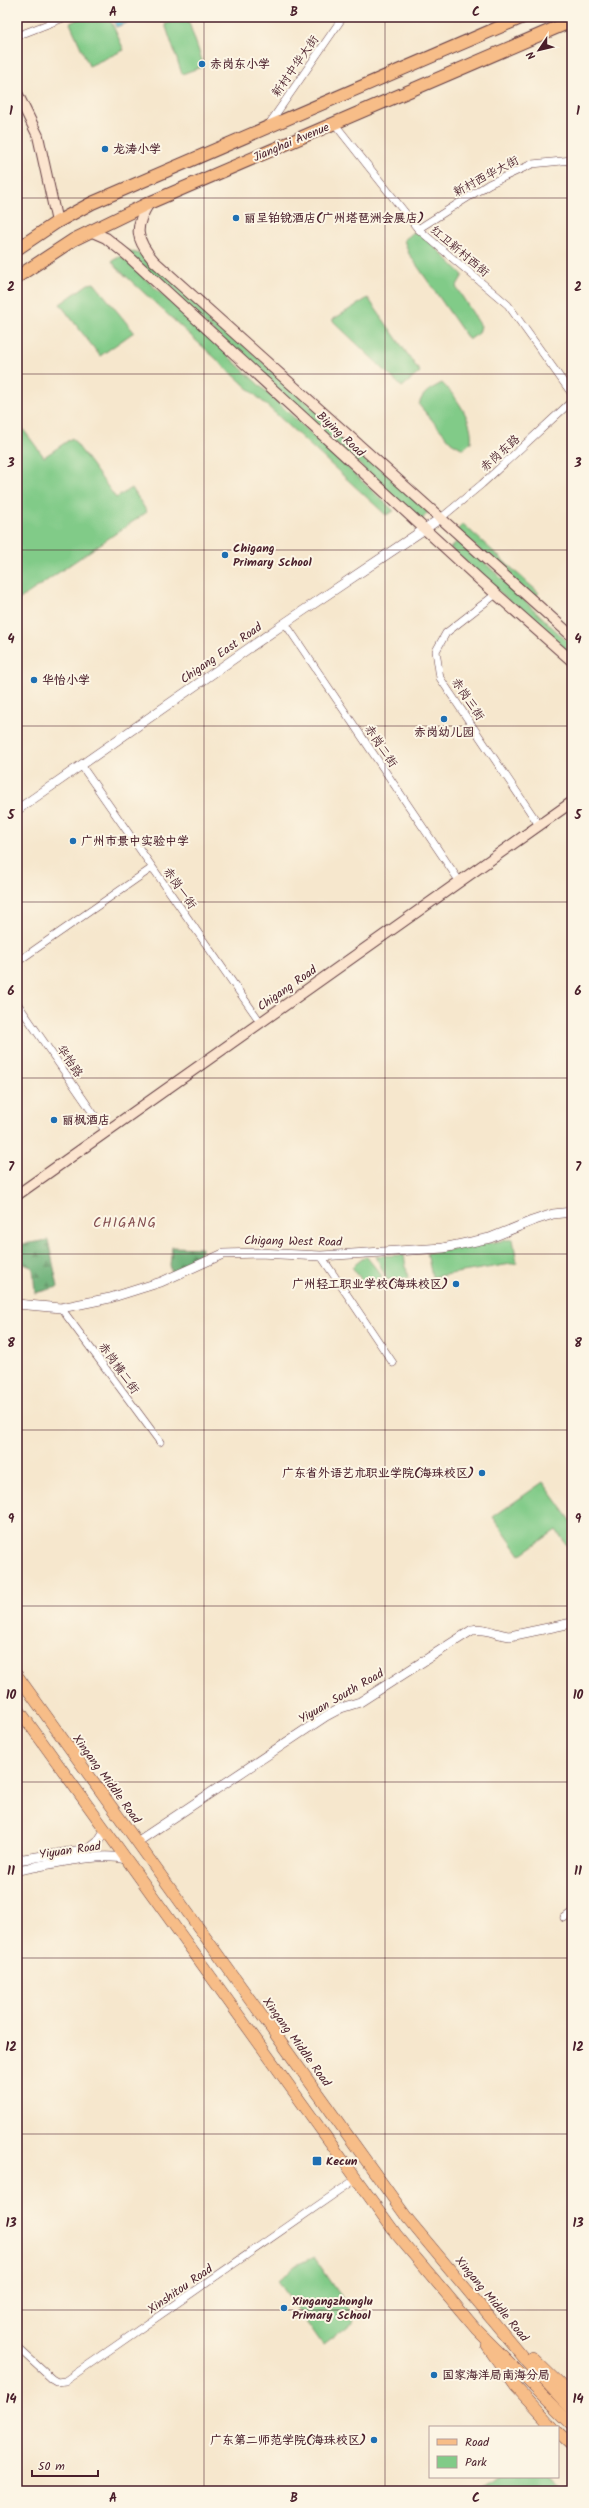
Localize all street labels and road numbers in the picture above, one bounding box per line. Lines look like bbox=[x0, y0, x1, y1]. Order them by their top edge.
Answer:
street label: 新村中华大街 bbox=[267, 31, 324, 101]
street label: Jianghai Avenue bbox=[250, 118, 333, 167]
street label: 新村西华大街 bbox=[450, 151, 522, 202]
street label: 红卫新村西街 bbox=[426, 221, 493, 282]
street label: Biying Road bbox=[312, 407, 370, 462]
street label: 赤岗东路 bbox=[476, 430, 525, 476]
street label: Chigang East Road bbox=[177, 618, 267, 689]
street label: 赤岗三街 bbox=[446, 674, 489, 724]
street label: 赤岗二街 bbox=[359, 721, 402, 771]
street label: 赤岗一街 bbox=[158, 863, 201, 913]
street label: Chigang Road bbox=[254, 960, 322, 1016]
street label: 华怡路 bbox=[52, 1041, 88, 1082]
street label: Chigang West Road bbox=[244, 1231, 343, 1252]
street label: 赤岗横二街 bbox=[93, 1338, 144, 1398]
street label: Yiyuan South Road bbox=[295, 1664, 388, 1729]
street label: Xingang Middle Road bbox=[68, 1731, 146, 1829]
street label: Yiyuan Road bbox=[38, 1837, 103, 1864]
street label: Xingang Middle Road bbox=[258, 1994, 336, 2092]
street label: Xingang Middle Road bbox=[450, 2252, 534, 2347]
street label: Xinshitou Road bbox=[144, 2259, 218, 2319]

